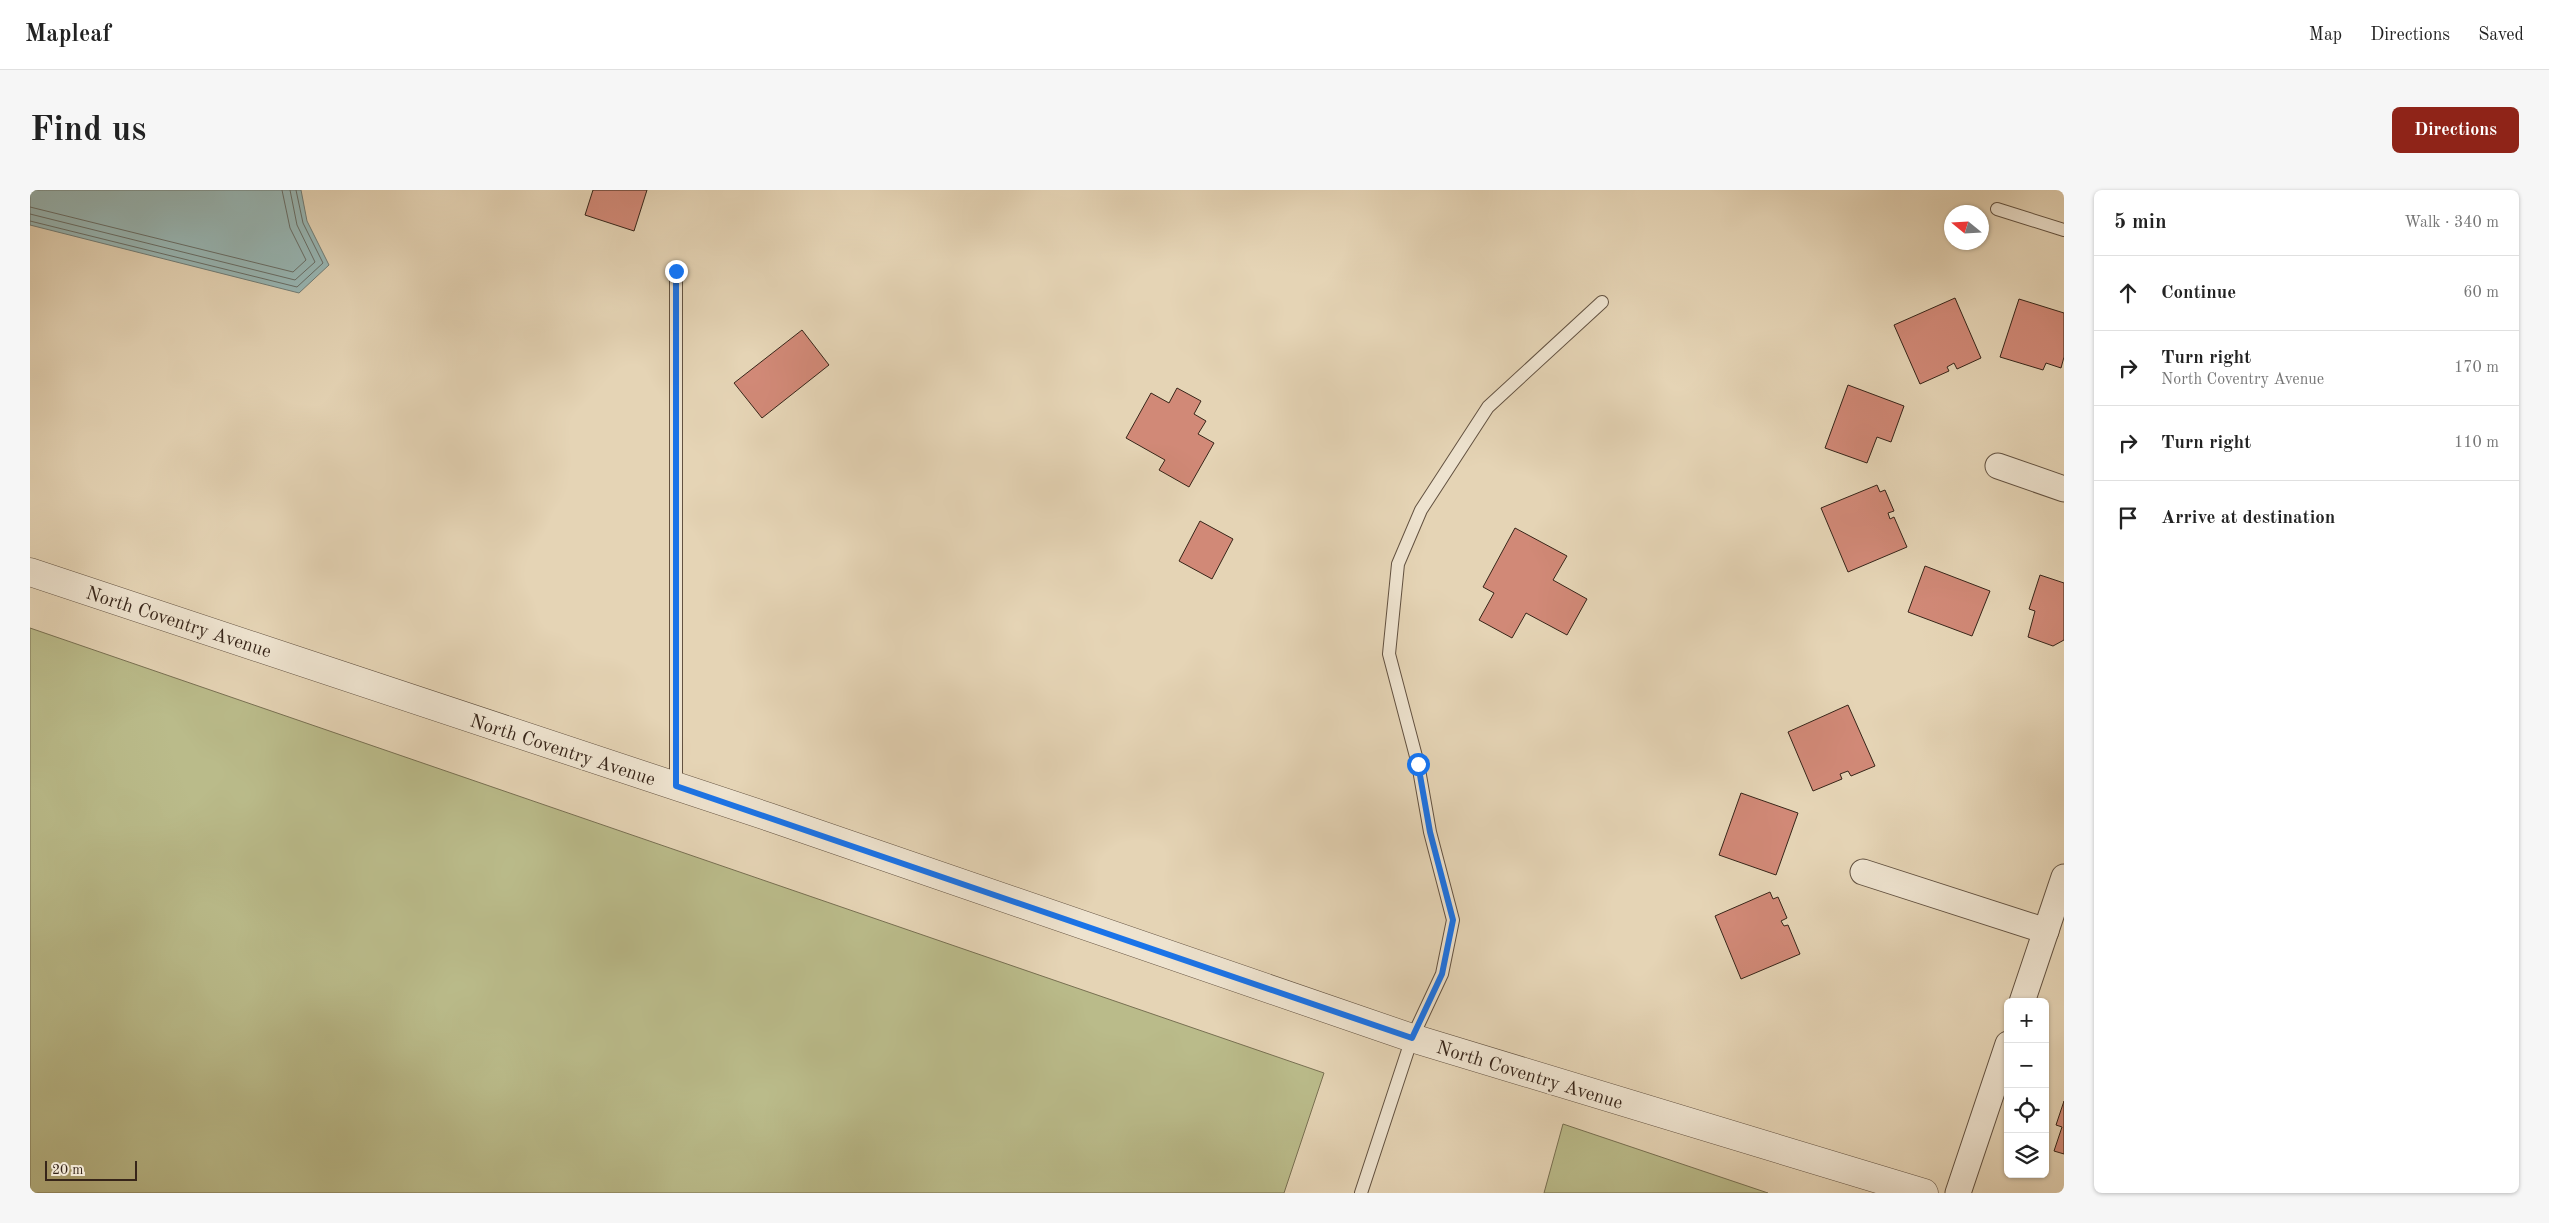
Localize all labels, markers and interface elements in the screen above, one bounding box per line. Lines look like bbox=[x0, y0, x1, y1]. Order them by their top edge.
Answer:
text: Mapleaf bbox=[25, 23, 111, 47]
text: Map bbox=[2309, 26, 2342, 44]
text: Directions bbox=[2370, 26, 2450, 44]
text: Saved bbox=[2478, 26, 2524, 44]
button: Directions bbox=[2392, 107, 2519, 153]
text: Find us bbox=[30, 113, 146, 148]
north arrow bbox=[1944, 205, 1989, 250]
text: 5 min bbox=[2114, 212, 2167, 233]
text: Walk · 340 m bbox=[2404, 215, 2499, 231]
route end bbox=[665, 260, 688, 283]
icon: ahead bbox=[2114, 279, 2142, 307]
text: Continue bbox=[2161, 284, 2236, 303]
text: 60 m bbox=[2463, 285, 2499, 301]
text: Turn right bbox=[2161, 349, 2251, 368]
icon: right bbox=[2114, 354, 2142, 382]
text: 170 m bbox=[2454, 360, 2499, 376]
text: North Coventry Avenue bbox=[2161, 372, 2324, 388]
icon: right bbox=[2114, 429, 2142, 457]
text: Turn right bbox=[2161, 434, 2251, 453]
text: 110 m bbox=[2454, 435, 2499, 451]
icon: arrive bbox=[2114, 504, 2142, 532]
text: Arrive at destination bbox=[2161, 509, 2335, 528]
street label: North Coventry Avenue bbox=[83, 584, 273, 662]
street label: North Coventry Avenue bbox=[467, 712, 657, 790]
route start bbox=[1407, 753, 1430, 776]
map controls bbox=[2004, 998, 2049, 1178]
button: + bbox=[2004, 998, 2049, 1043]
street label: North Coventry Avenue bbox=[1434, 1039, 1625, 1114]
button: − bbox=[2004, 1043, 2049, 1088]
button: locate bbox=[2004, 1088, 2049, 1133]
button: layers bbox=[2004, 1133, 2049, 1178]
scale bar bbox=[45, 1158, 138, 1181]
text: 20 m bbox=[52, 1163, 83, 1177]

